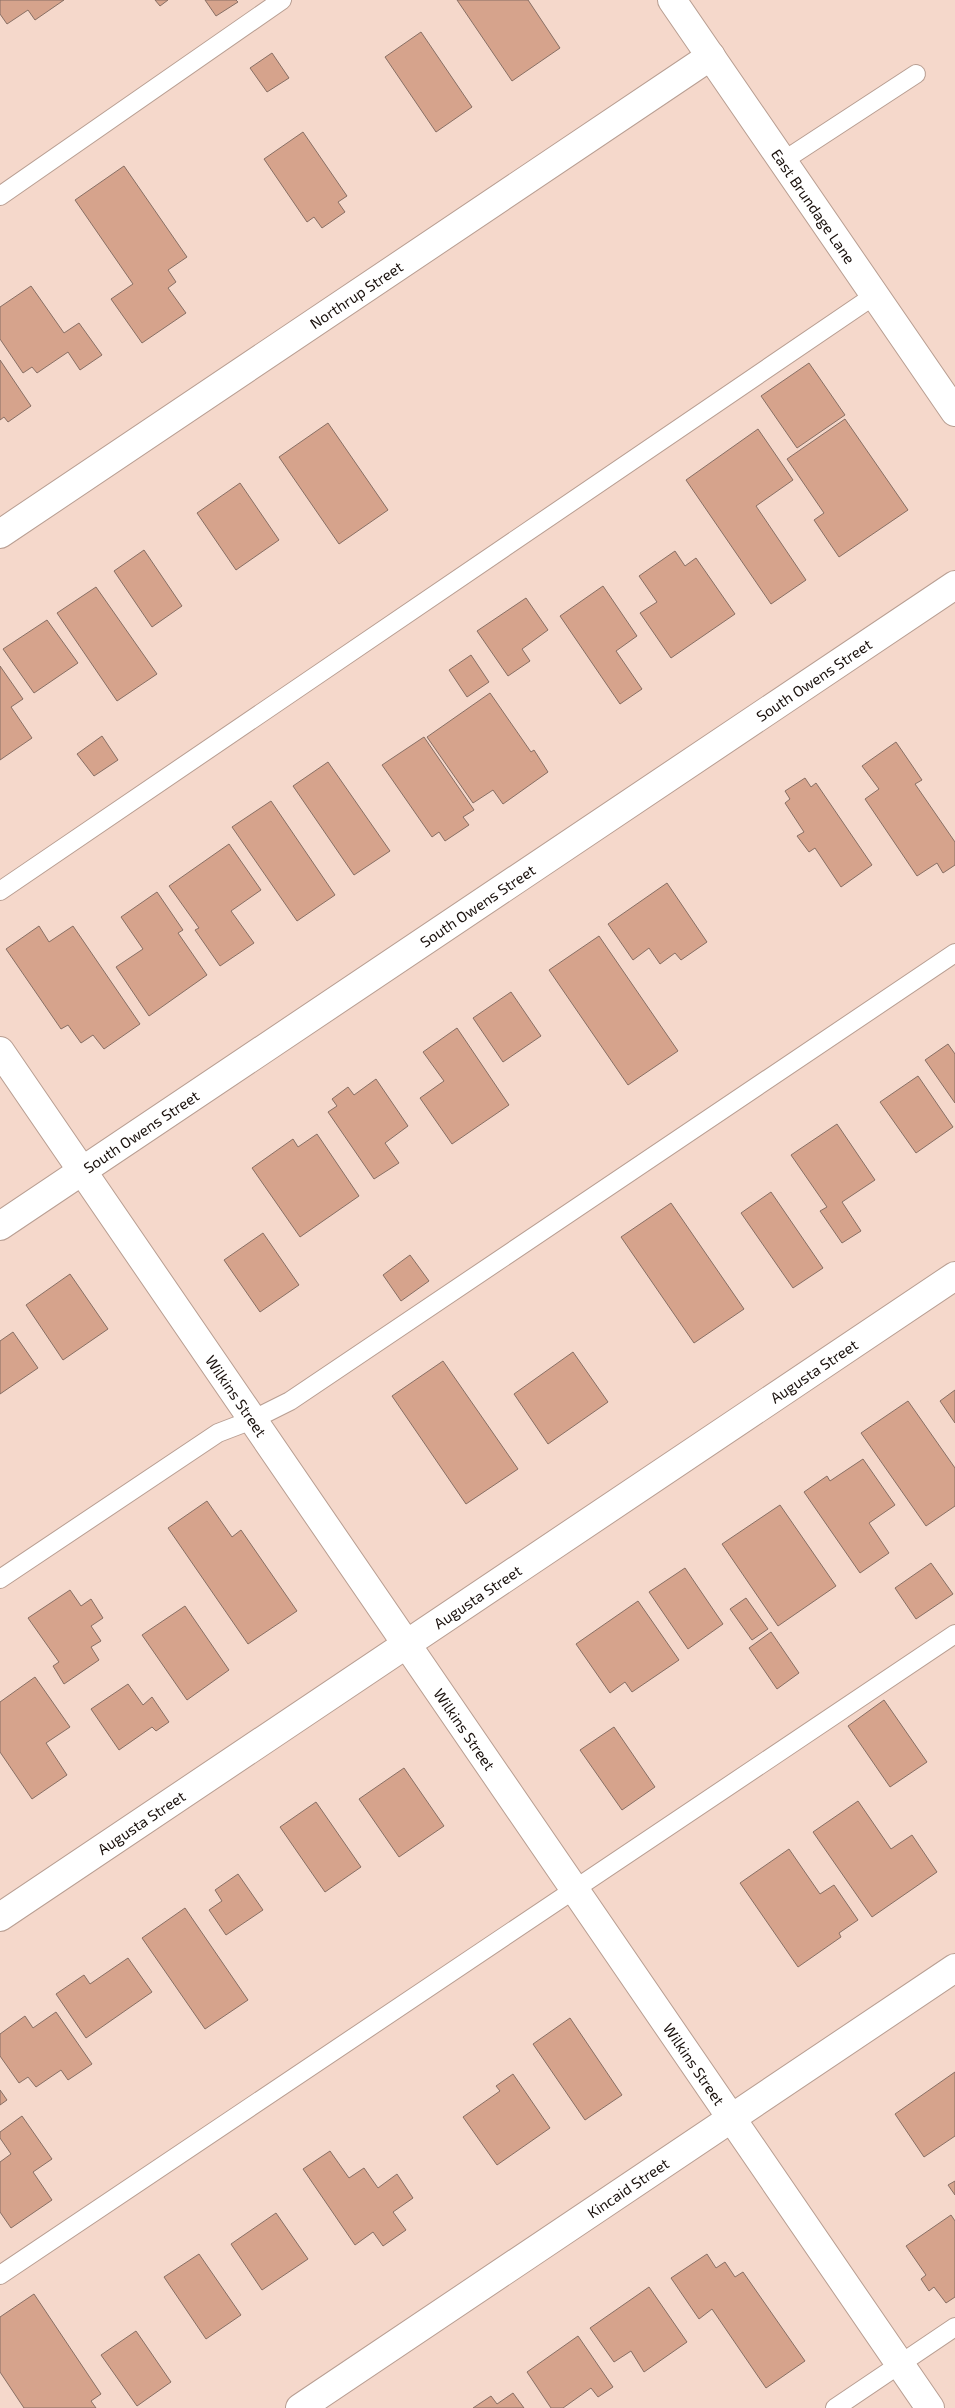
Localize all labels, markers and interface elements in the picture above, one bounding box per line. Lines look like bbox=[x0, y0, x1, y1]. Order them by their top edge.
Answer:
street label: East Brundage Lane bbox=[768, 145, 859, 267]
street label: Northrup Street bbox=[306, 257, 406, 332]
street label: South Owens Street bbox=[753, 635, 875, 725]
street label: South Owens Street bbox=[416, 860, 539, 951]
street label: South Owens Street bbox=[80, 1086, 203, 1176]
street label: Augusta Street bbox=[767, 1335, 861, 1407]
street label: Wilkins Street bbox=[202, 1351, 271, 1440]
street label: Augusta Street bbox=[430, 1561, 525, 1632]
street label: Wilkins Street bbox=[430, 1685, 499, 1774]
street label: Augusta Street bbox=[94, 1786, 189, 1858]
street label: Wilkins Street bbox=[660, 2020, 729, 2109]
street label: Kincaid Street bbox=[584, 2154, 672, 2222]

